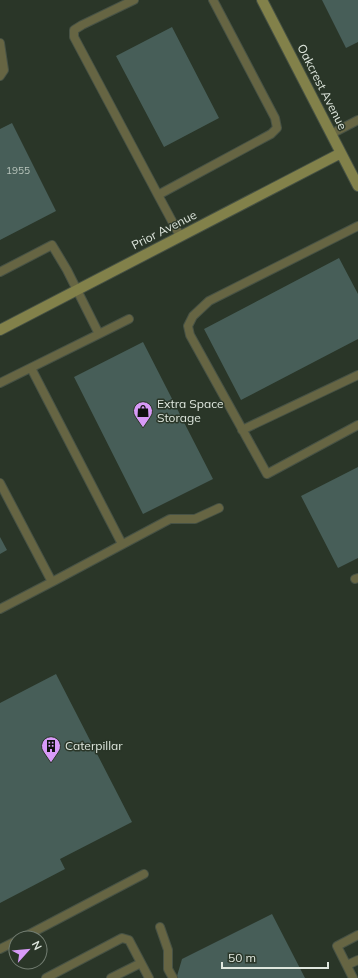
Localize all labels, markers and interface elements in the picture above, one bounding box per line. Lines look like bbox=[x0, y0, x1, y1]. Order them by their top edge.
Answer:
street label: Oakcrest Avenue bbox=[294, 41, 351, 132]
house number: 1955 bbox=[6, 164, 30, 177]
street label: Prior Avenue bbox=[129, 207, 199, 252]
place label: Extra Space Storage bbox=[157, 396, 224, 425]
shop icon: Extra Space Storage bbox=[132, 400, 154, 428]
building icon: Caterpillar bbox=[40, 735, 62, 763]
place label: Caterpillar bbox=[65, 738, 123, 753]
north arrow bbox=[8, 930, 48, 970]
text: N bbox=[29, 939, 45, 952]
scale bar bbox=[222, 944, 328, 970]
text: 50 m bbox=[228, 950, 256, 965]

